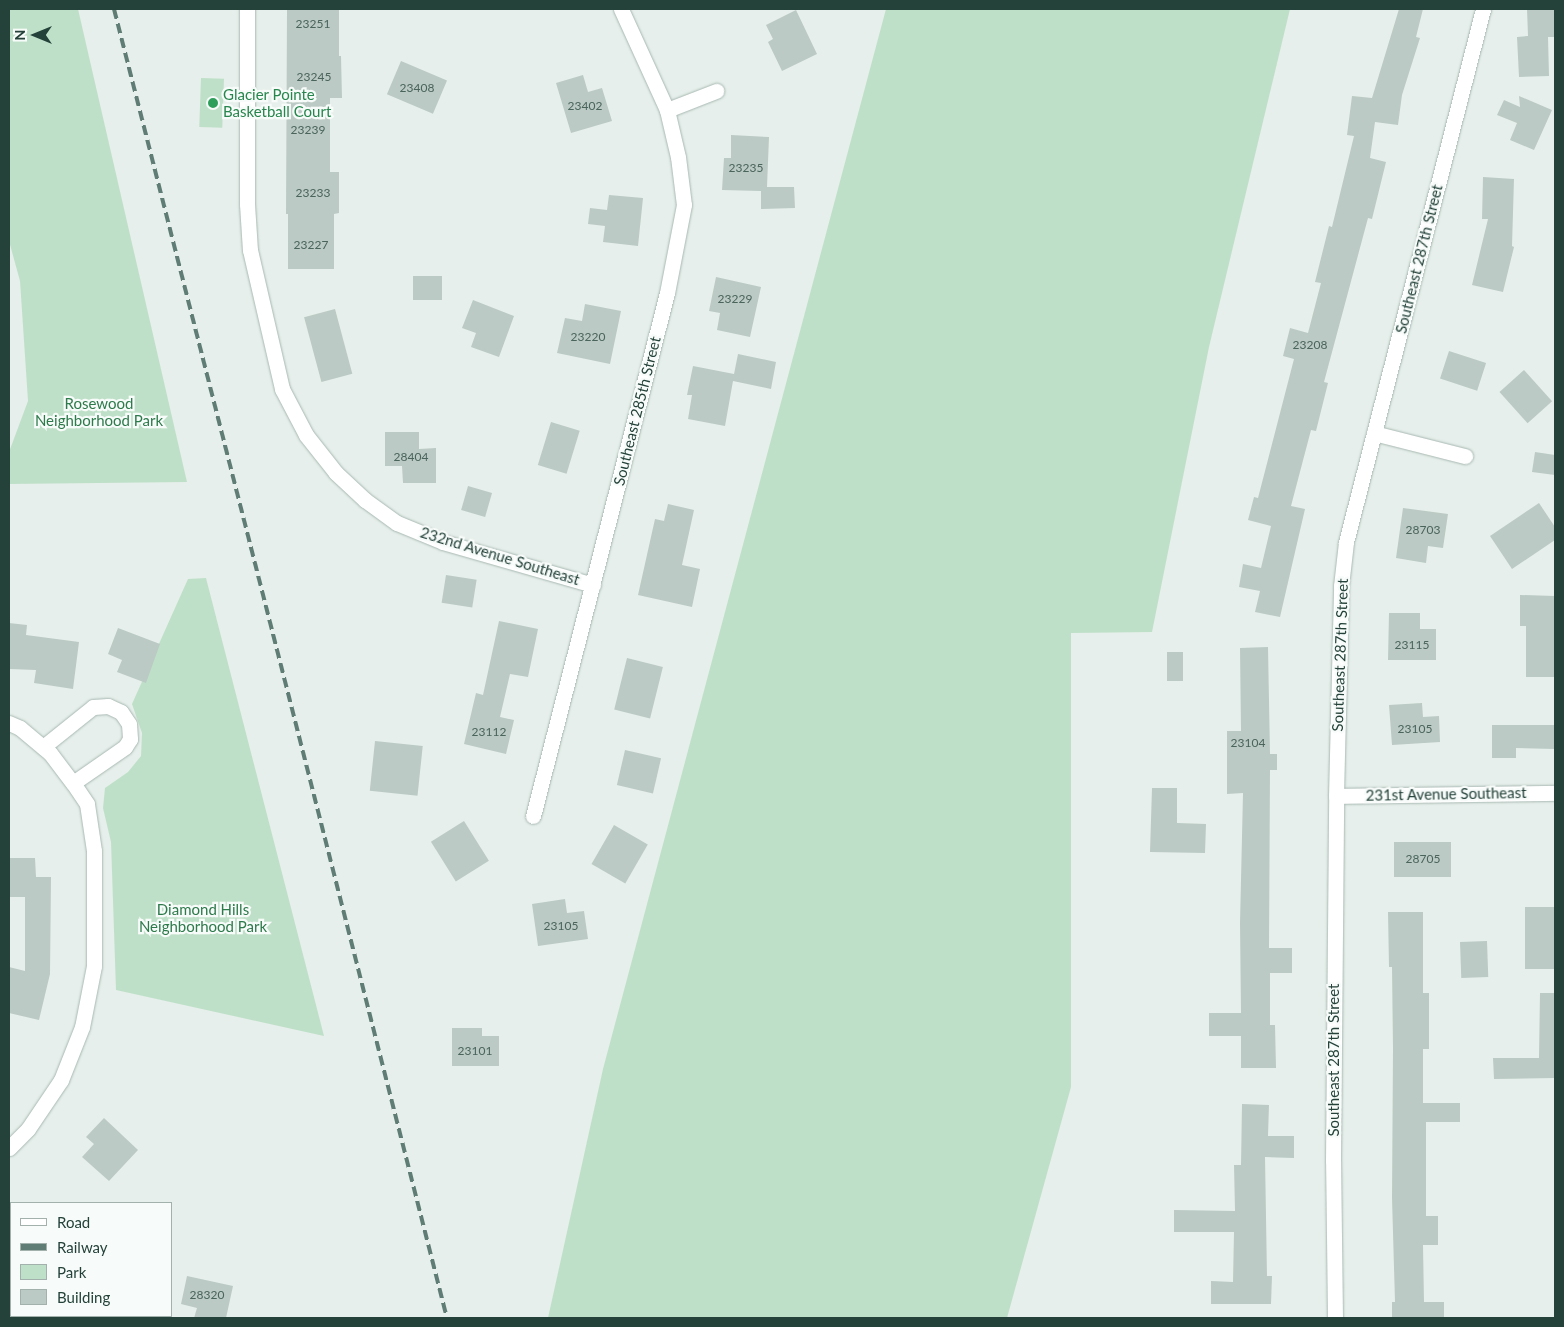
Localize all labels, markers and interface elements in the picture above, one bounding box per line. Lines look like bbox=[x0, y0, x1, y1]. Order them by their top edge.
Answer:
north arrow bbox=[10, 10, 60, 60]
house number: 23251 bbox=[296, 17, 330, 31]
text: N bbox=[11, 30, 28, 40]
house number: 23245 bbox=[297, 70, 331, 84]
house number: 23408 bbox=[400, 81, 434, 95]
place label: Glacier Pointe Basketball Court bbox=[223, 85, 331, 120]
marker: Glacier Pointe Basketball Court bbox=[207, 97, 219, 109]
house number: 23402 bbox=[568, 99, 602, 113]
house number: 23239 bbox=[291, 123, 325, 137]
house number: 23235 bbox=[729, 161, 763, 175]
street label: Southeast 287th Street bbox=[1392, 183, 1446, 335]
house number: 23233 bbox=[296, 186, 330, 200]
house number: 23227 bbox=[294, 238, 328, 252]
house number: 23229 bbox=[718, 292, 752, 306]
house number: 23220 bbox=[571, 330, 605, 344]
street label: Southeast 285th Street bbox=[610, 335, 664, 487]
house number: 23208 bbox=[1293, 338, 1327, 352]
park label: Rosewood Neighborhood Park bbox=[35, 394, 163, 429]
house number: 28404 bbox=[394, 450, 428, 464]
street label: 232nd Avenue Southeast bbox=[418, 523, 582, 589]
house number: 28703 bbox=[1406, 523, 1440, 537]
street label: Southeast 287th Street bbox=[1328, 578, 1352, 732]
house number: 23115 bbox=[1395, 638, 1429, 652]
house number: 23105 bbox=[1398, 722, 1432, 736]
house number: 23112 bbox=[472, 725, 506, 739]
house number: 23104 bbox=[1231, 736, 1265, 750]
street label: 231st Avenue Southeast bbox=[1365, 784, 1527, 804]
house number: 28705 bbox=[1406, 852, 1440, 866]
park label: Diamond Hills Neighborhood Park bbox=[139, 900, 267, 935]
house number: 23105 bbox=[544, 919, 578, 933]
street label: Southeast 287th Street bbox=[1325, 984, 1343, 1136]
house number: 23101 bbox=[458, 1044, 492, 1058]
legend bbox=[10, 1202, 172, 1317]
text: Road bbox=[57, 1213, 90, 1231]
text: Railway bbox=[57, 1238, 108, 1256]
text: Park bbox=[57, 1263, 86, 1281]
text: Building bbox=[57, 1288, 110, 1306]
house number: 28320 bbox=[190, 1288, 224, 1302]

